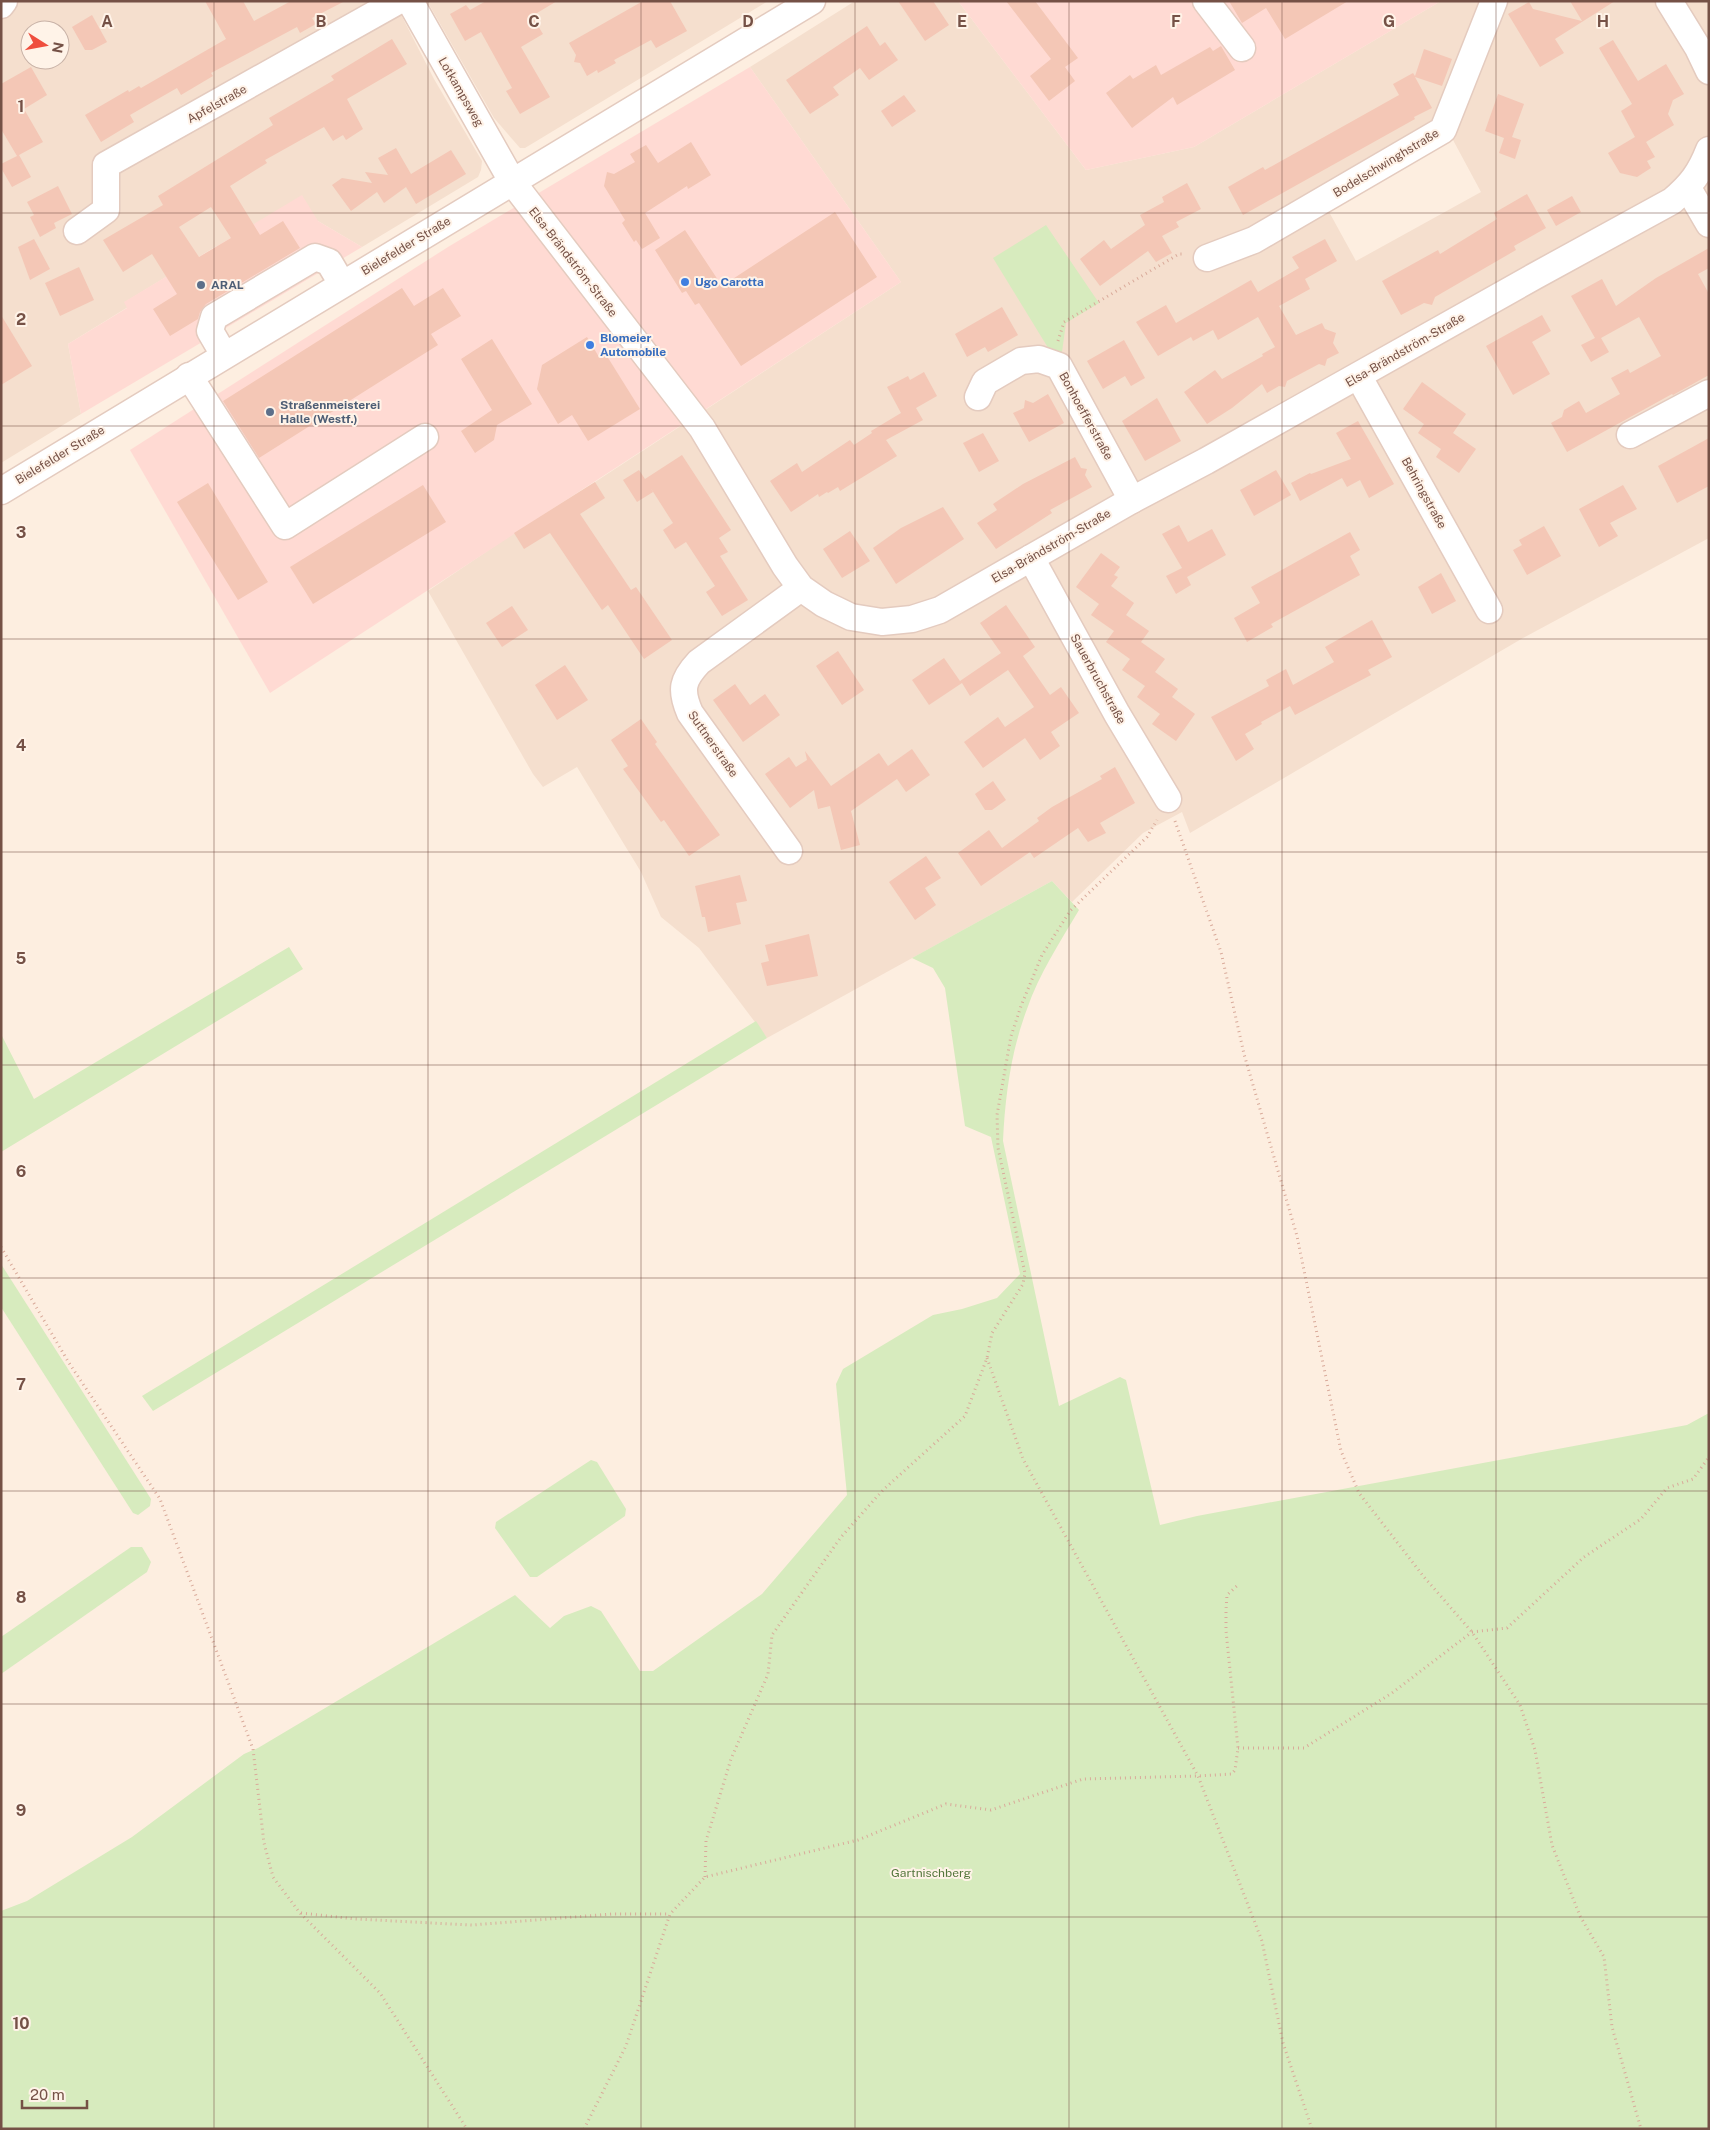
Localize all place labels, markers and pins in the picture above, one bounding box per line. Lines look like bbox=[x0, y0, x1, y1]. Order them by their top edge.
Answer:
place label: Ugo Carotta bbox=[695, 275, 764, 289]
marker: Ugo Carotta bbox=[679, 276, 691, 288]
place label: ARAL bbox=[211, 278, 244, 292]
marker: ARAL bbox=[195, 279, 207, 291]
place label: Blomeier Automobile bbox=[600, 331, 666, 359]
marker: Blomeier Automobile bbox=[584, 339, 596, 351]
place label: Straßenmeisterei Halle (Westf.) bbox=[280, 398, 380, 426]
marker: Straßenmeisterei Halle (Westf.) bbox=[264, 406, 276, 418]

